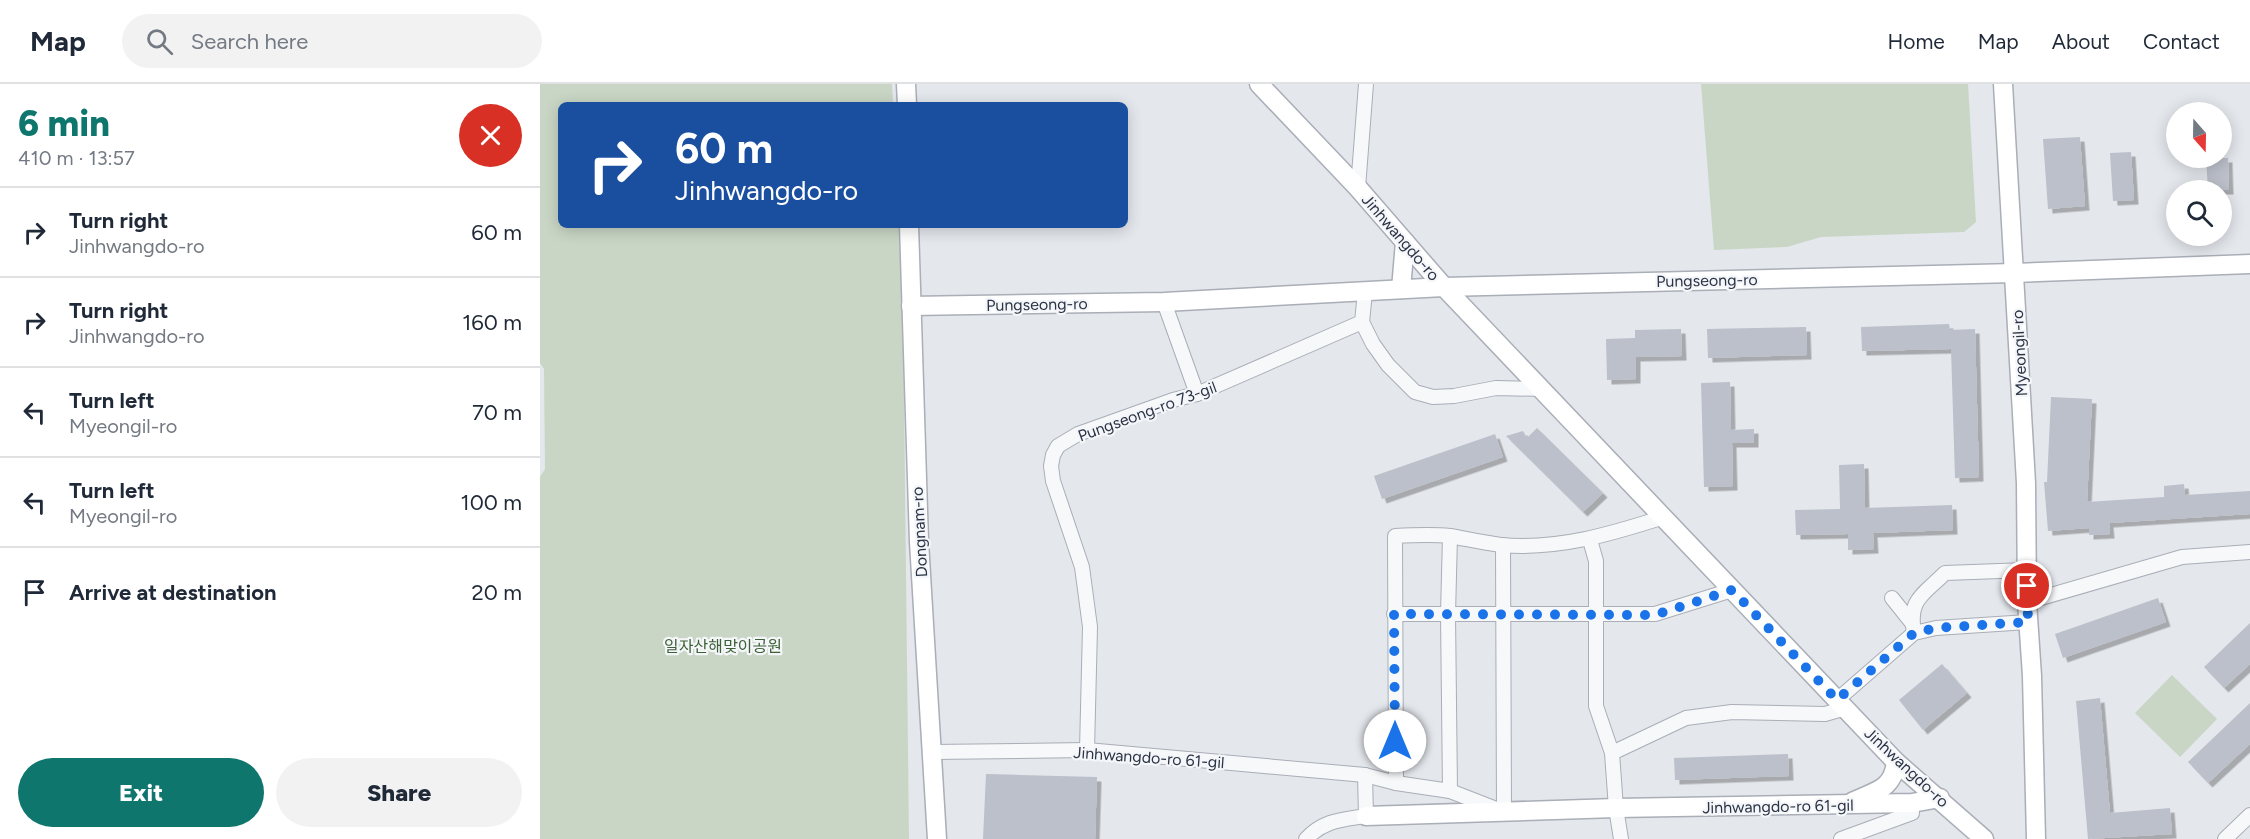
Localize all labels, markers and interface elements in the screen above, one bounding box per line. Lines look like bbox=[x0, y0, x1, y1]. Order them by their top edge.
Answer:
search box bbox=[122, 14, 542, 68]
text: Map bbox=[30, 24, 86, 58]
icon: search bbox=[143, 25, 176, 58]
text: Search here bbox=[191, 28, 308, 55]
text: Home bbox=[1888, 29, 1945, 54]
text: Map bbox=[1978, 29, 2019, 54]
text: About bbox=[2052, 29, 2110, 54]
text: Contact bbox=[2143, 29, 2220, 54]
text: 6 min bbox=[18, 102, 110, 145]
north arrow bbox=[2166, 102, 2232, 168]
map controls bbox=[2166, 102, 2232, 246]
button: close bbox=[459, 104, 522, 167]
text: 60 m bbox=[675, 123, 773, 174]
icon: right bbox=[576, 126, 654, 204]
text: 410 m · 13:57 bbox=[18, 146, 135, 170]
text: Jinhwangdo-ro bbox=[675, 174, 858, 207]
button: search bbox=[2166, 180, 2232, 246]
street label: Jinhwangdo-ro bbox=[1358, 190, 1443, 285]
text: Turn right bbox=[69, 207, 168, 234]
icon: right bbox=[18, 216, 51, 249]
text: 60 m bbox=[471, 219, 522, 246]
text: Jinhwangdo-ro bbox=[69, 234, 205, 258]
street label: Pungseong-ro bbox=[1656, 270, 1758, 291]
street label: Pungseong-ro bbox=[986, 294, 1088, 315]
text: Turn right bbox=[69, 297, 168, 324]
icon: right bbox=[18, 306, 51, 339]
text: 160 m bbox=[462, 309, 522, 336]
street label: Myeongil-ro bbox=[2008, 309, 2031, 397]
text: Jinhwangdo-ro bbox=[69, 324, 205, 348]
street label: Pungseong-ro 73-gil bbox=[1075, 378, 1219, 445]
text: Turn left bbox=[69, 387, 155, 414]
icon: left bbox=[18, 396, 51, 429]
text: 70 m bbox=[472, 399, 522, 426]
text: Myeongil-ro bbox=[69, 414, 177, 438]
text: Turn left bbox=[69, 477, 155, 504]
icon: left bbox=[18, 486, 51, 519]
street label: Dongnam-ro bbox=[908, 486, 931, 578]
text: 100 m bbox=[461, 489, 522, 516]
text: Myeongil-ro bbox=[69, 504, 177, 528]
pin bbox=[2001, 560, 2052, 611]
icon: arrive bbox=[2010, 569, 2043, 602]
icon: arrive bbox=[18, 576, 51, 609]
text: Arrive at destination bbox=[69, 579, 277, 606]
text: 20 m bbox=[471, 579, 522, 606]
park label: 일자산해맞이공원 bbox=[664, 637, 782, 656]
position arrow bbox=[1363, 709, 1427, 773]
street label: Jinhwangdo-ro bbox=[1860, 723, 1953, 811]
street label: Jinhwangdo-ro 61-gil bbox=[1073, 743, 1225, 772]
button: Exit bbox=[18, 758, 264, 827]
button: Share bbox=[276, 758, 522, 827]
street label: Jinhwangdo-ro 61-gil bbox=[1702, 796, 1854, 817]

